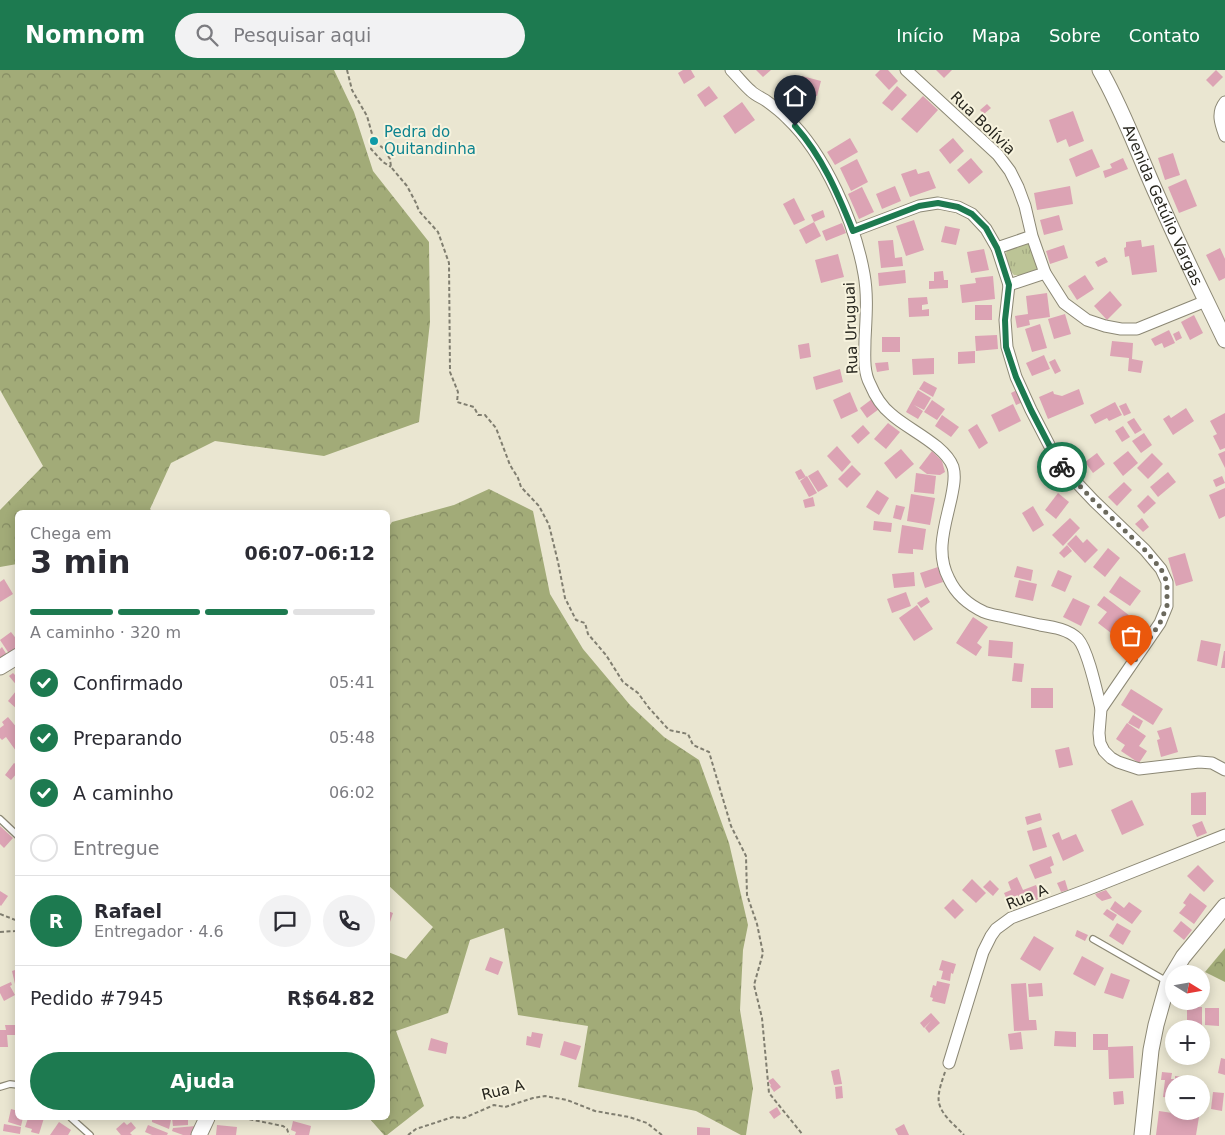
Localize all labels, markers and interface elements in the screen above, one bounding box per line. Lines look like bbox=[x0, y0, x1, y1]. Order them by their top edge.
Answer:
search box bbox=[175, 13, 525, 58]
text: Nomnom bbox=[25, 21, 145, 49]
icon: search bbox=[193, 21, 221, 49]
text: Pesquisar aqui bbox=[233, 24, 371, 46]
text: Início bbox=[896, 25, 944, 46]
text: Mapa bbox=[972, 25, 1021, 46]
text: Sobre bbox=[1049, 25, 1101, 46]
text: Contato bbox=[1129, 25, 1200, 46]
pin bbox=[774, 75, 816, 126]
icon: home bbox=[781, 82, 809, 110]
street label: Rua Bolívia bbox=[947, 88, 1019, 158]
street label: Avenida Getúlio Vargas bbox=[1119, 122, 1206, 289]
place label: Pedra do Quitandinha bbox=[384, 123, 476, 158]
marker: Pedra do Quitandinha bbox=[368, 135, 380, 147]
street label: Rua Uruguai bbox=[840, 282, 862, 374]
courier bbox=[1037, 442, 1087, 492]
icon: bike bbox=[1048, 453, 1076, 481]
text: Chega em bbox=[30, 524, 112, 543]
text: 06:07–06:12 bbox=[245, 542, 375, 564]
text: 3 min bbox=[30, 543, 131, 581]
pin bbox=[1110, 615, 1152, 666]
icon: bag bbox=[1117, 622, 1145, 650]
text: A caminho · 320 m bbox=[30, 623, 181, 642]
icon: check bbox=[30, 669, 58, 697]
text: Confirmado bbox=[73, 672, 183, 694]
text: 05:41 bbox=[329, 673, 375, 692]
icon: check bbox=[30, 724, 58, 752]
text: Preparando bbox=[73, 727, 182, 749]
text: 05:48 bbox=[329, 728, 375, 747]
icon: check bbox=[30, 779, 58, 807]
text: A caminho bbox=[73, 782, 174, 804]
text: 06:02 bbox=[329, 783, 375, 802]
text: Entregue bbox=[73, 837, 159, 859]
street label: Rua A bbox=[1003, 880, 1051, 913]
button: chat bbox=[259, 895, 311, 947]
button: phone bbox=[323, 895, 375, 947]
text: Rafael bbox=[94, 900, 162, 922]
text: R bbox=[49, 910, 63, 932]
text: Entregador · 4.6 bbox=[94, 922, 224, 941]
north arrow bbox=[1165, 965, 1210, 1010]
map controls bbox=[1165, 965, 1210, 1120]
text: Pedido #7945 bbox=[30, 987, 164, 1009]
text: R$64.82 bbox=[287, 987, 375, 1009]
button: + bbox=[1165, 1020, 1210, 1065]
button: Ajuda bbox=[30, 1052, 375, 1110]
button: − bbox=[1165, 1075, 1210, 1120]
street label: Rua A bbox=[480, 1076, 527, 1104]

